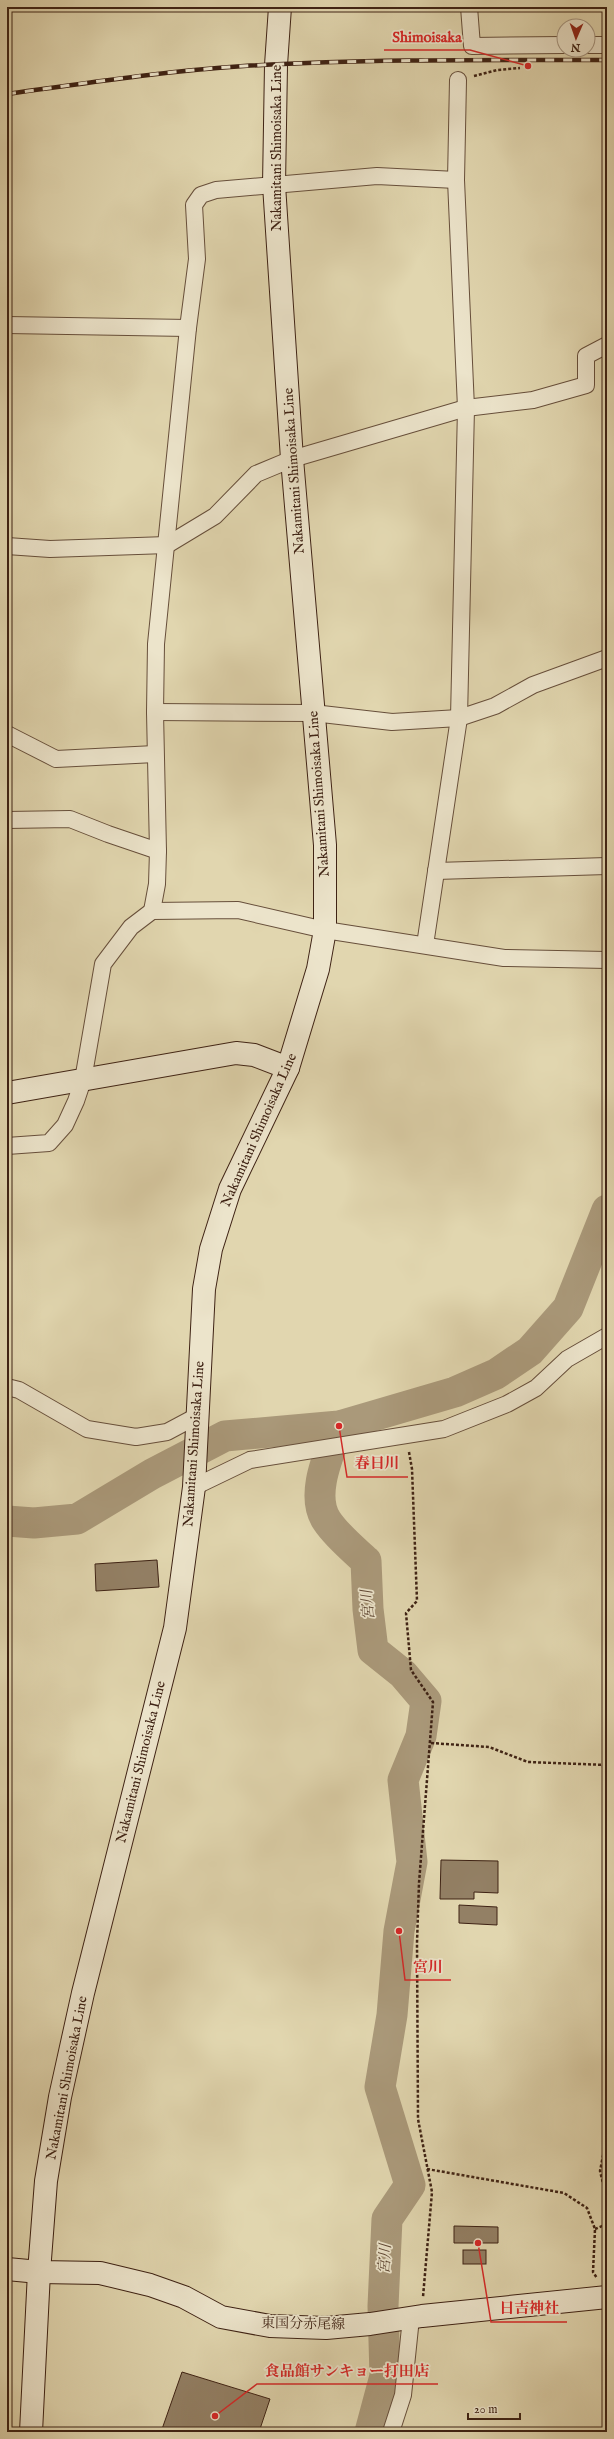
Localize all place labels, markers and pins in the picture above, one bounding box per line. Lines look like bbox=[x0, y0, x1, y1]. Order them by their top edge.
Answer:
callout: Shimoisaka bbox=[384, 23, 470, 50]
callout: 春日川 bbox=[347, 1450, 408, 1477]
callout: 宮川 bbox=[405, 1953, 451, 1980]
callout: 日吉神社 bbox=[491, 2295, 567, 2322]
callout: 食品館サンキョー打田店 bbox=[257, 2357, 438, 2384]

